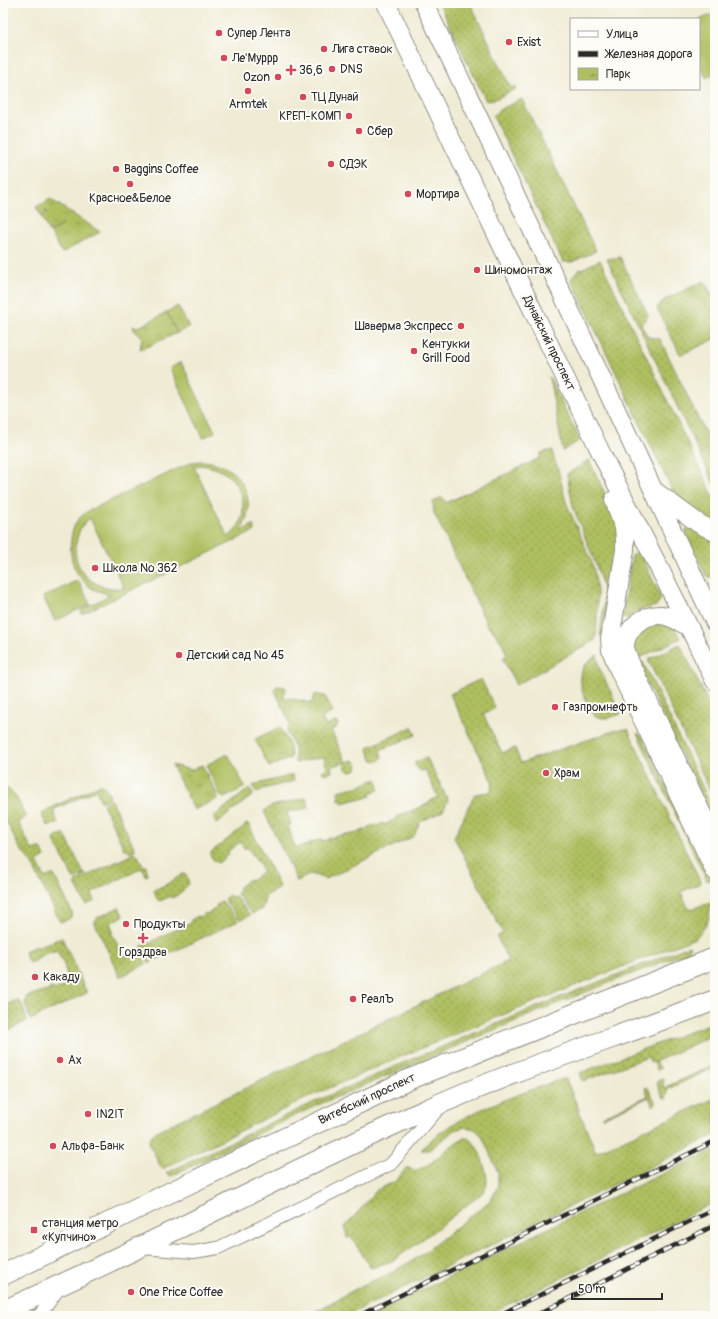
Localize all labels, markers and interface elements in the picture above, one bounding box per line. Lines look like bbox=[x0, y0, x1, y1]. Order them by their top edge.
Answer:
legend bbox=[570, 18, 700, 90]
place label: Супер Лента bbox=[227, 26, 291, 41]
text: Улица bbox=[606, 27, 638, 42]
marker: Супер Лента bbox=[214, 28, 224, 38]
place label: Exist bbox=[517, 35, 541, 50]
marker: Exist bbox=[504, 37, 514, 47]
place label: Лига ставок bbox=[331, 42, 393, 57]
marker: Лига ставок bbox=[319, 44, 329, 54]
text: Железная дорога bbox=[604, 47, 693, 62]
place label: Ле'Муррр bbox=[231, 51, 279, 66]
marker: Ле'Муррр bbox=[219, 53, 229, 63]
place label: DNS bbox=[340, 62, 363, 77]
place label: 36,6 bbox=[299, 63, 323, 78]
marker: DNS bbox=[327, 64, 337, 74]
marker: 36,6 bbox=[286, 65, 296, 75]
text: Парк bbox=[606, 67, 631, 82]
place label: Ozon bbox=[243, 70, 270, 85]
marker: Ozon bbox=[273, 72, 283, 82]
marker: Armtek bbox=[243, 86, 253, 96]
place label: ТЦ Дунай bbox=[311, 90, 359, 105]
marker: ТЦ Дунай bbox=[298, 92, 308, 102]
place label: Armtek bbox=[229, 97, 267, 112]
place label: КРЕП-КОМП bbox=[279, 109, 341, 124]
marker: КРЕП-КОМП bbox=[344, 111, 354, 121]
place label: Сбер bbox=[367, 124, 393, 139]
marker: Сбер bbox=[354, 126, 364, 136]
place label: СДЭК bbox=[339, 157, 368, 172]
marker: СДЭК bbox=[326, 159, 336, 169]
place label: Baggins Coffee bbox=[124, 162, 199, 177]
marker: Baggins Coffee bbox=[111, 164, 121, 174]
marker: Красное&Белое bbox=[125, 179, 135, 189]
place label: Мортира bbox=[416, 187, 460, 202]
marker: Мортира bbox=[403, 189, 413, 199]
place label: Красное&Белое bbox=[89, 191, 171, 206]
place label: Шиномонтаж bbox=[485, 263, 553, 278]
marker: Шиномонтаж bbox=[472, 265, 482, 275]
street label: Дунайский проспект bbox=[519, 292, 579, 393]
place label: Шаверма Экспресс bbox=[355, 319, 453, 334]
marker: Шаверма Экспресс bbox=[456, 321, 466, 331]
place label: Кентукки Grill Food bbox=[422, 337, 470, 366]
marker: Кентукки Grill Food bbox=[409, 346, 419, 356]
place label: Школа № 362 bbox=[103, 561, 178, 576]
marker: Школа № 362 bbox=[90, 563, 100, 573]
place label: Детский сад № 45 bbox=[186, 648, 284, 663]
marker: Детский сад № 45 bbox=[174, 650, 184, 660]
place label: Газпромнефть bbox=[563, 700, 638, 715]
marker: Газпромнефть bbox=[550, 702, 560, 712]
place label: Храм bbox=[554, 766, 580, 781]
marker: Храм bbox=[541, 768, 551, 778]
place label: Продукты bbox=[134, 917, 186, 932]
marker: Продукты bbox=[121, 919, 131, 929]
marker: Горздрав bbox=[138, 933, 148, 943]
place label: Горздрав bbox=[119, 945, 167, 960]
place label: Какаду bbox=[43, 970, 80, 985]
marker: Какаду bbox=[30, 972, 40, 982]
place label: РеалЪ bbox=[361, 992, 394, 1007]
marker: РеалЪ bbox=[348, 994, 358, 1004]
place label: Ах bbox=[68, 1053, 82, 1068]
marker: Ах bbox=[55, 1055, 65, 1065]
street label: Витебский проспект bbox=[316, 1070, 418, 1128]
place label: IN2IT bbox=[96, 1107, 125, 1122]
marker: IN2IT bbox=[83, 1109, 93, 1119]
place label: Альфа-Банк bbox=[61, 1139, 125, 1154]
marker: Альфа-Банк bbox=[48, 1141, 58, 1151]
place label: станция метро «Купчино» bbox=[42, 1216, 119, 1245]
marker: станция метро «Купчино» bbox=[29, 1225, 39, 1235]
scale bar bbox=[572, 1275, 662, 1301]
text: 50 m bbox=[578, 1282, 606, 1297]
place label: One Price Coffee bbox=[139, 1285, 223, 1300]
marker: One Price Coffee bbox=[126, 1287, 136, 1297]

